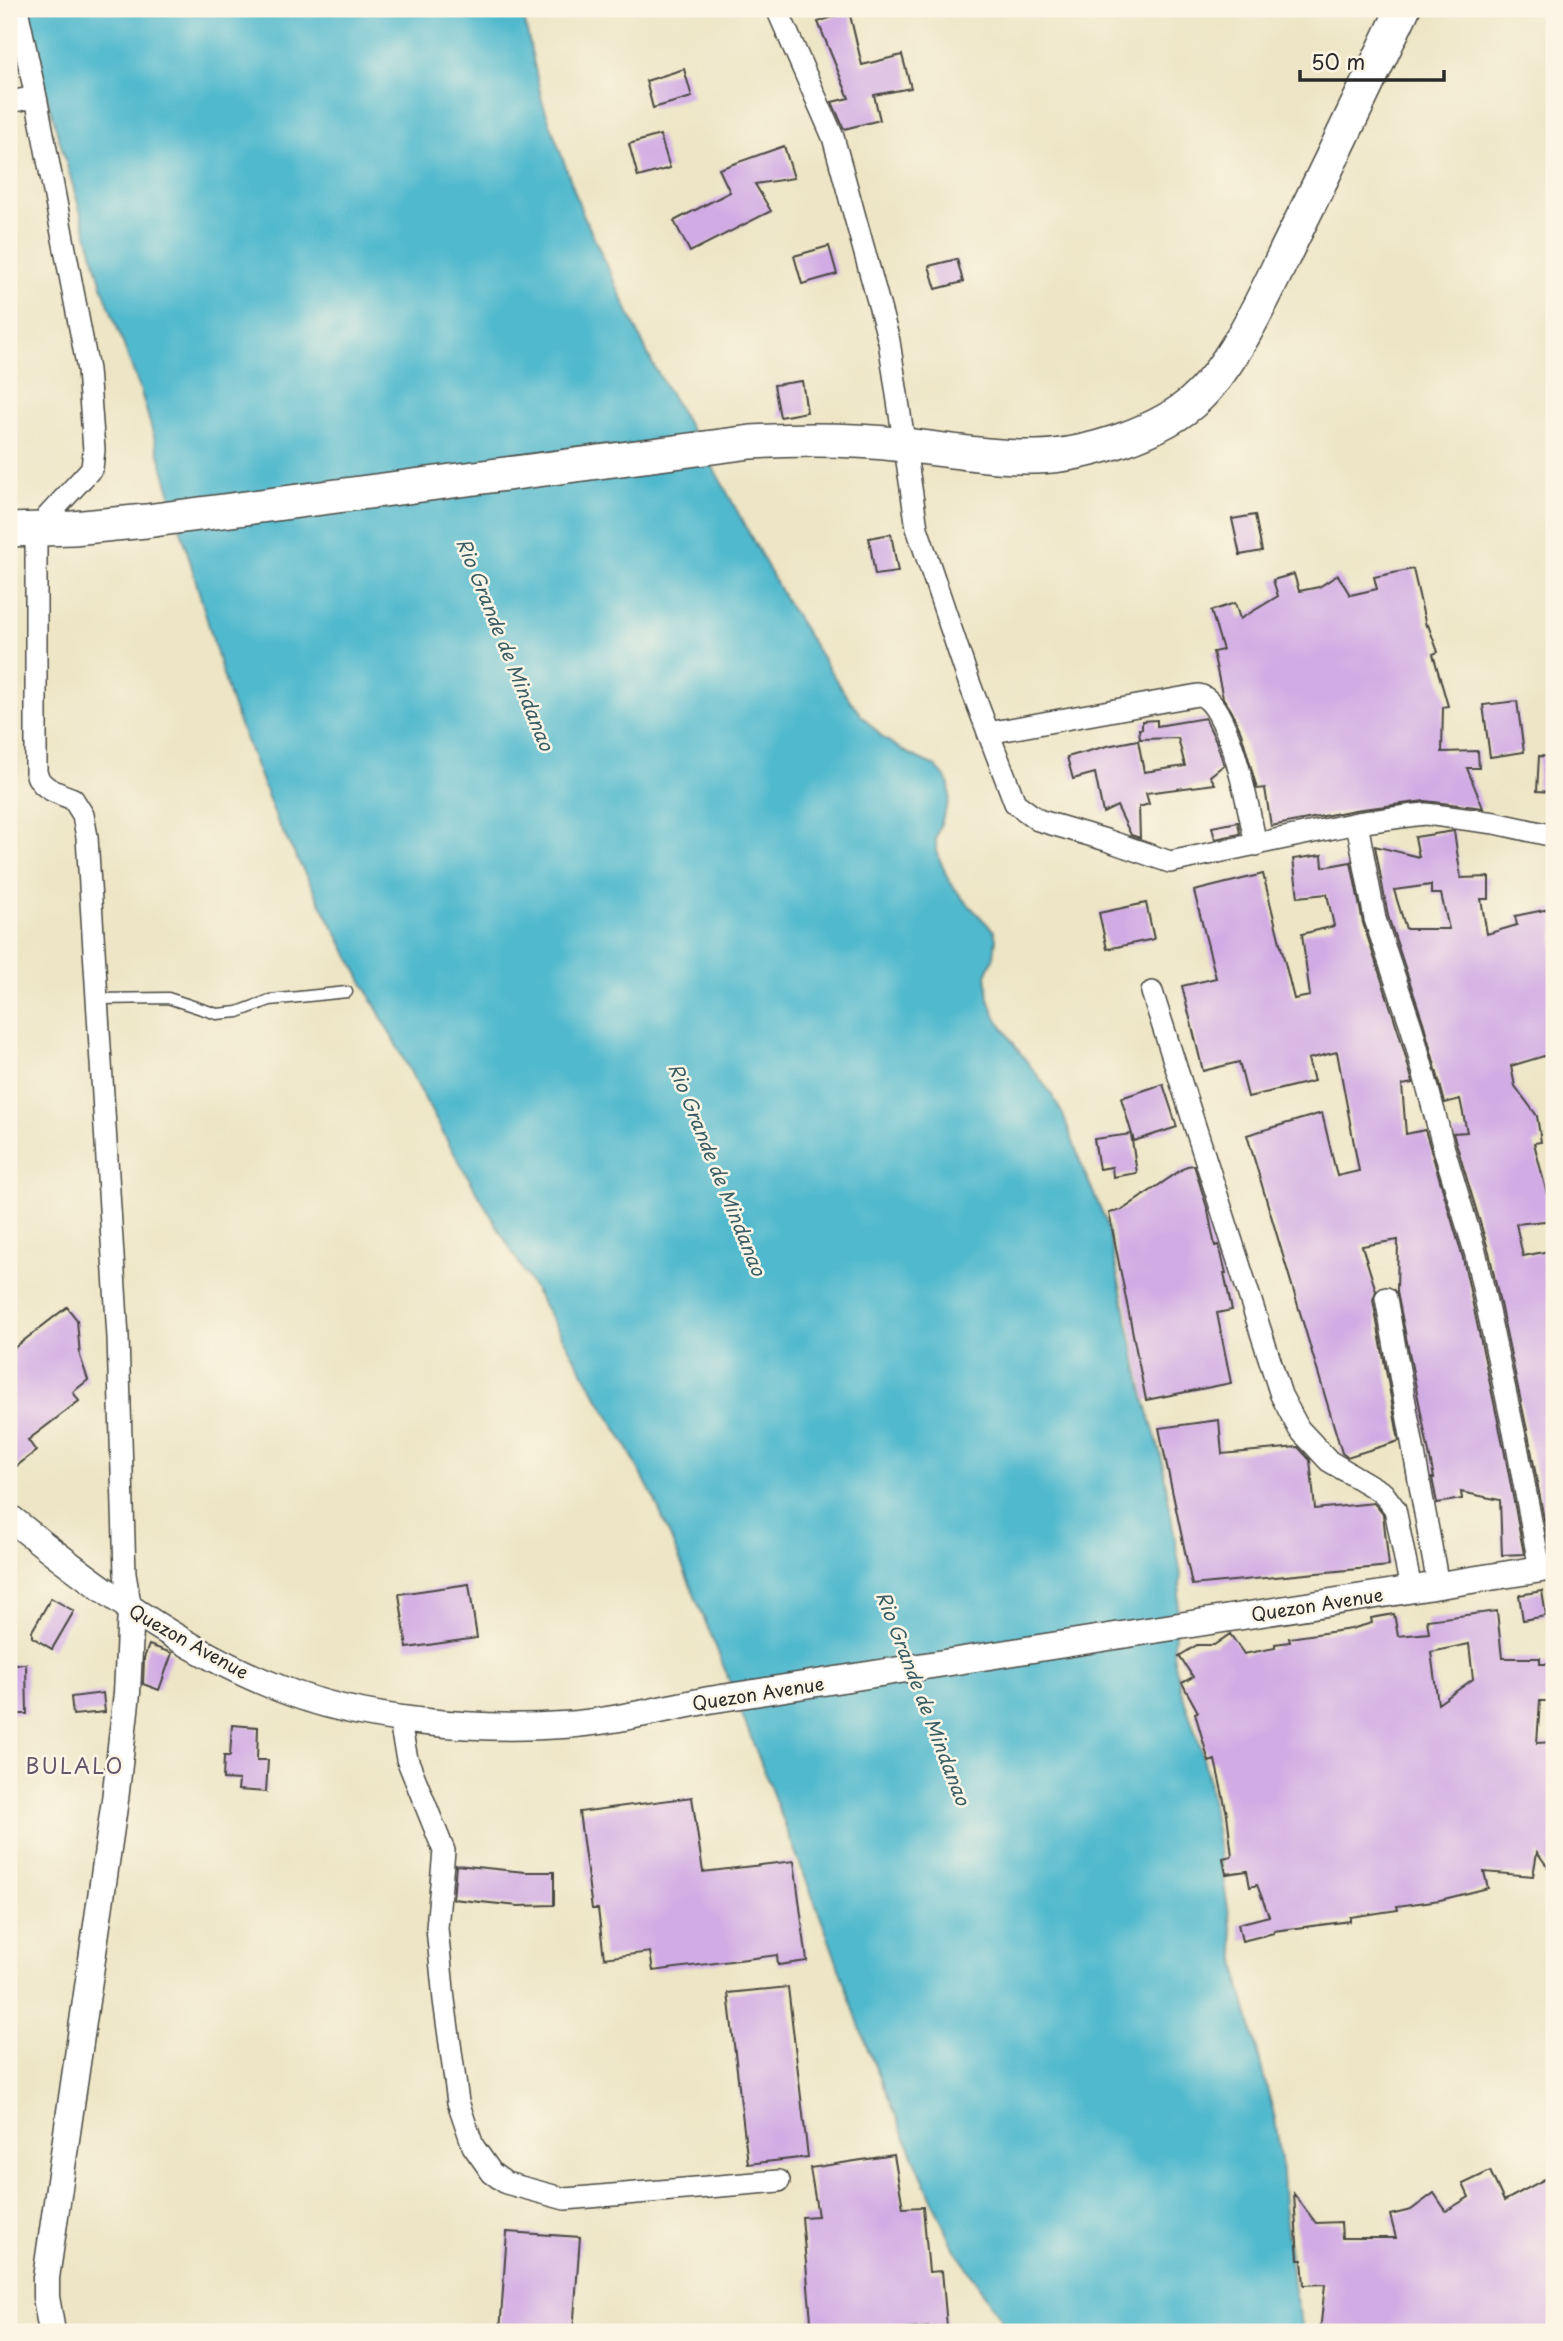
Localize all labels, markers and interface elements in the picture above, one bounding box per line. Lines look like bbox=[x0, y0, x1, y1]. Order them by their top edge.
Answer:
scale bar bbox=[1300, 38, 1444, 82]
text: 50 m bbox=[1311, 45, 1365, 77]
water label: Rio Grande de Mindanao bbox=[450, 533, 562, 756]
water label: Rio Grande de Mindanao bbox=[662, 1058, 774, 1281]
street label: Quezon Avenue bbox=[1249, 1580, 1385, 1628]
water label: Rio Grande de Mindanao bbox=[870, 1587, 978, 1810]
street label: Quezon Avenue bbox=[124, 1597, 254, 1685]
street label: Quezon Avenue bbox=[690, 1669, 826, 1717]
district label: BULALO bbox=[26, 1749, 124, 1781]

